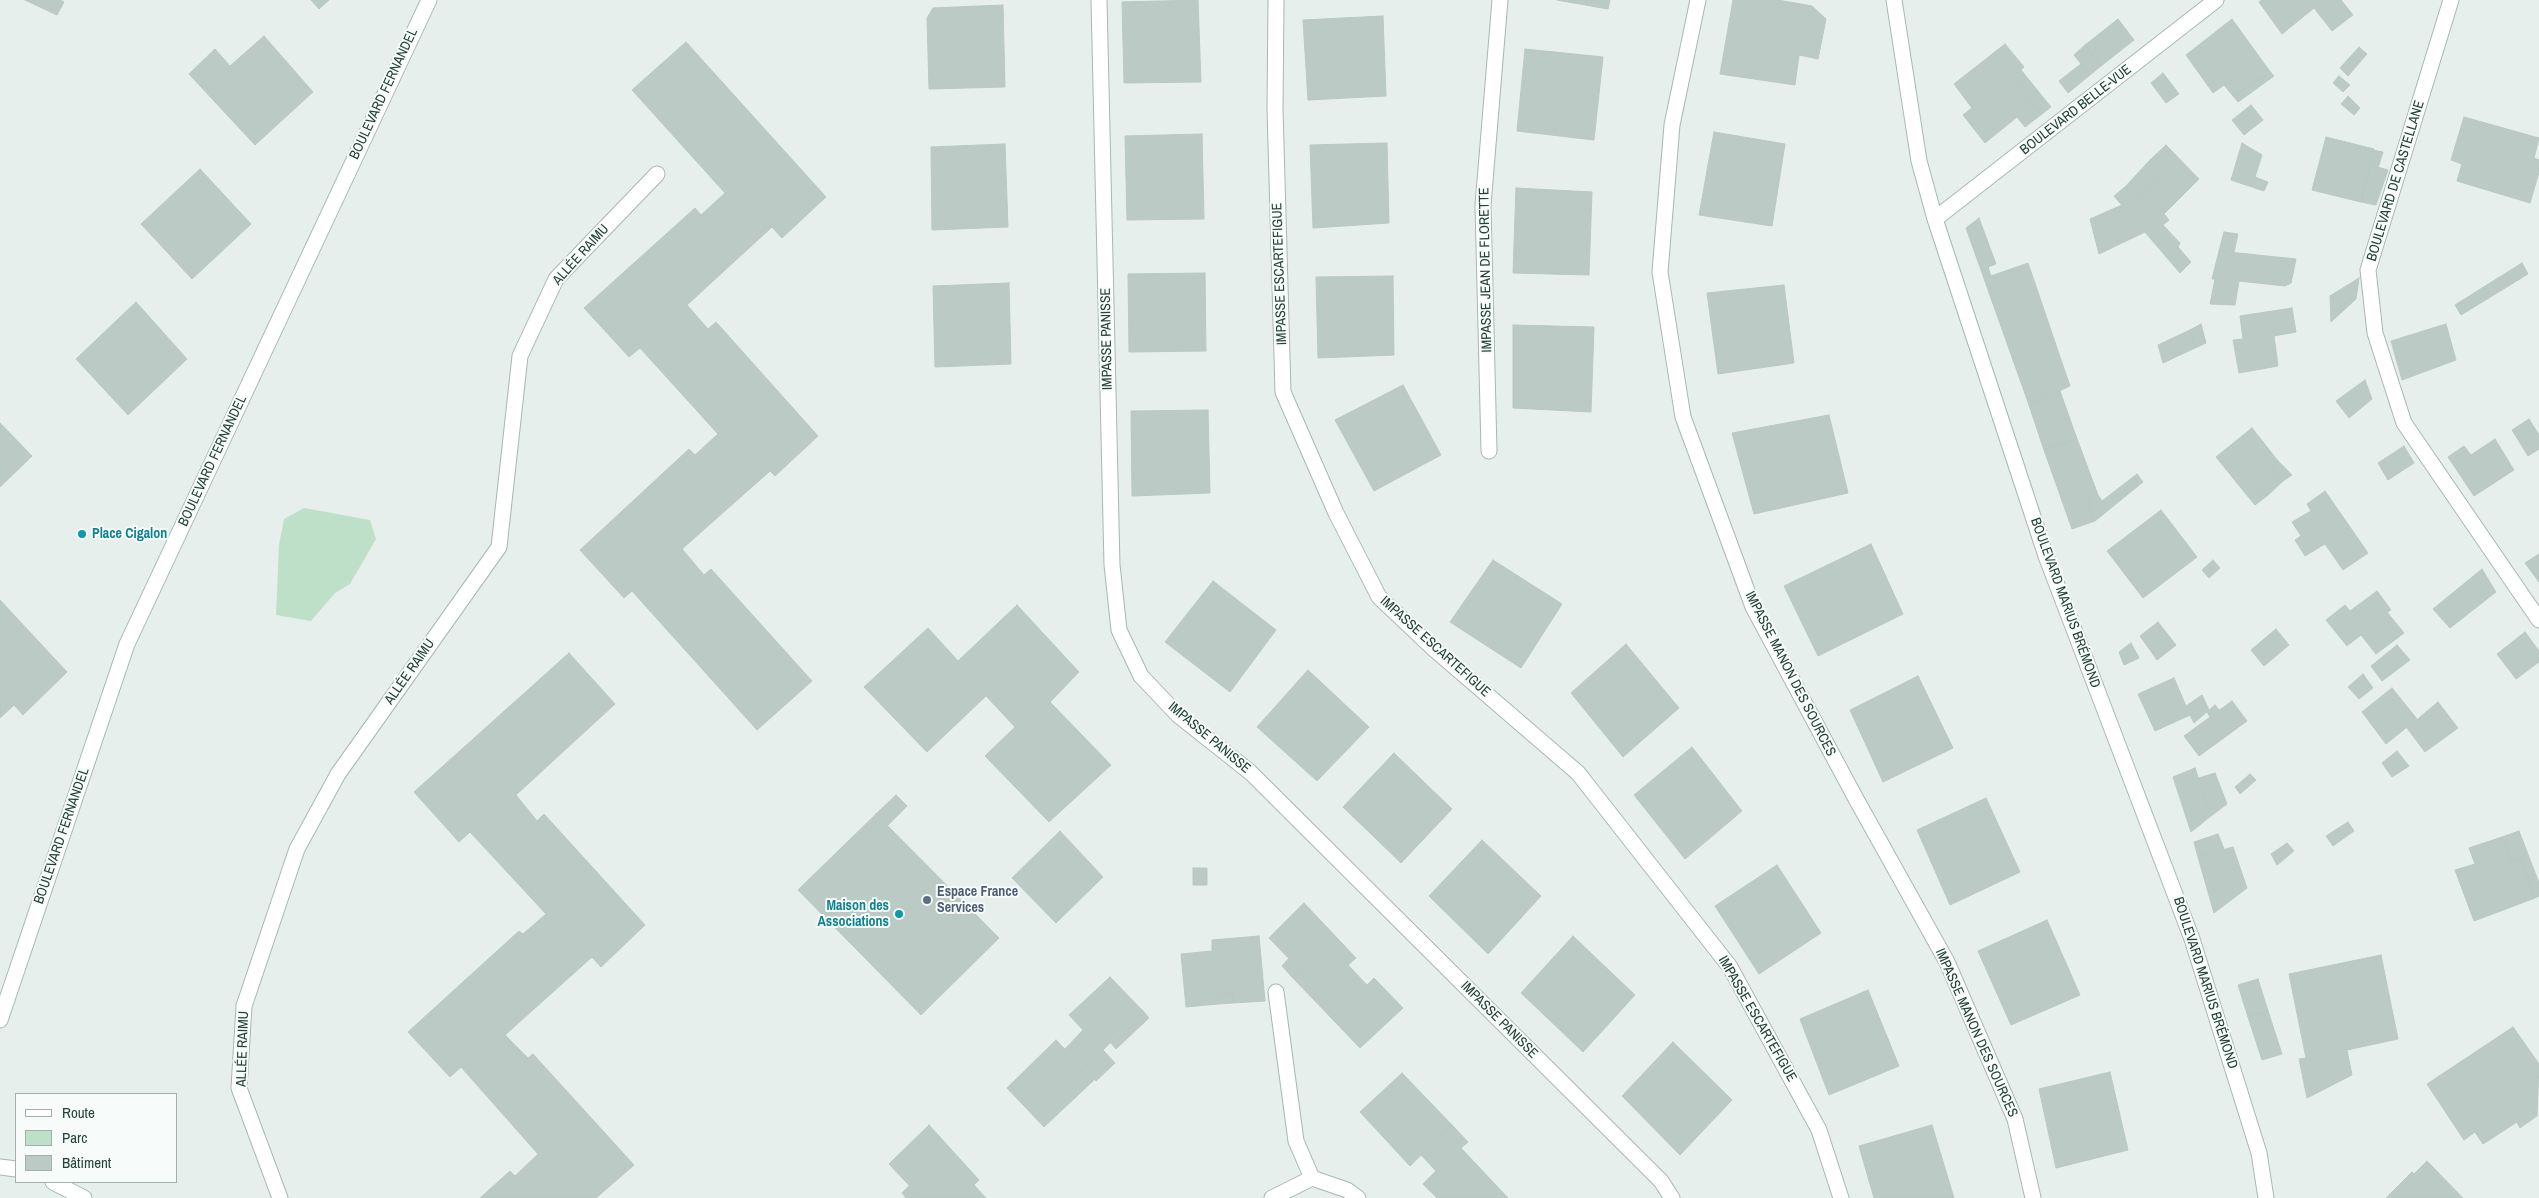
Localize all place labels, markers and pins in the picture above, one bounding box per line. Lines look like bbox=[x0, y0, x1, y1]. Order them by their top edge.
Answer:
place label: Place Cigalon bbox=[92, 526, 167, 542]
marker: Place Cigalon bbox=[76, 528, 88, 540]
place label: Espace France Services bbox=[937, 884, 1018, 916]
marker: Espace France Services bbox=[921, 894, 933, 906]
place label: Maison des Associations bbox=[818, 898, 889, 930]
marker: Maison des Associations bbox=[893, 908, 905, 920]

